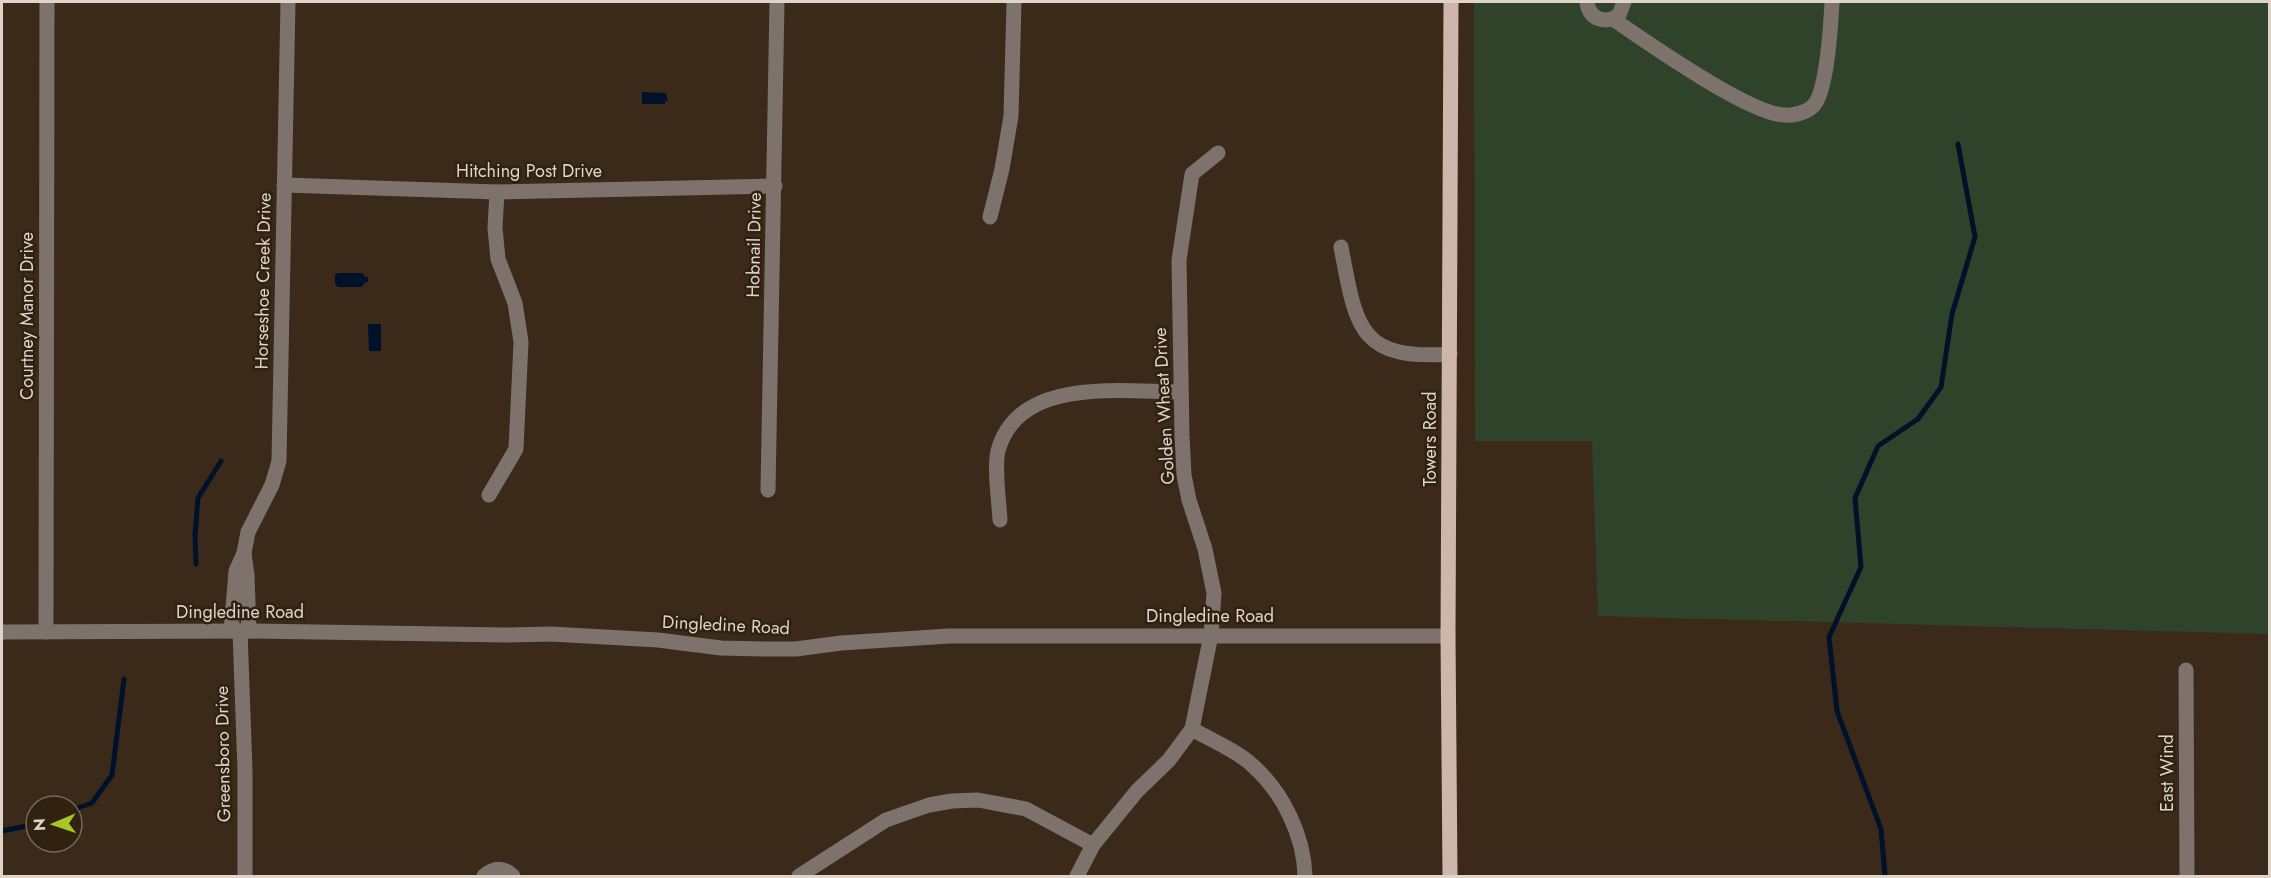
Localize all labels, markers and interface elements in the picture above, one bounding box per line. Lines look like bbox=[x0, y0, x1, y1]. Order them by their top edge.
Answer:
street label: Hitching Post Drive bbox=[456, 158, 602, 184]
street label: Horseshoe Creek Drive bbox=[248, 192, 278, 370]
street label: Hobnail Drive bbox=[740, 192, 768, 298]
street label: Courtney Manor Drive bbox=[14, 232, 40, 400]
street label: Golden Wheat Drive bbox=[1147, 327, 1181, 485]
street label: Towers Road bbox=[1417, 391, 1443, 487]
street label: Dingledine Road bbox=[176, 599, 304, 625]
street label: Dingledine Road bbox=[1146, 603, 1274, 629]
street label: Dingledine Road bbox=[661, 609, 791, 641]
street label: Greensboro Drive bbox=[209, 686, 237, 822]
street label: East Wind bbox=[2154, 734, 2180, 812]
north arrow bbox=[24, 794, 84, 854]
text: N bbox=[28, 818, 51, 831]

